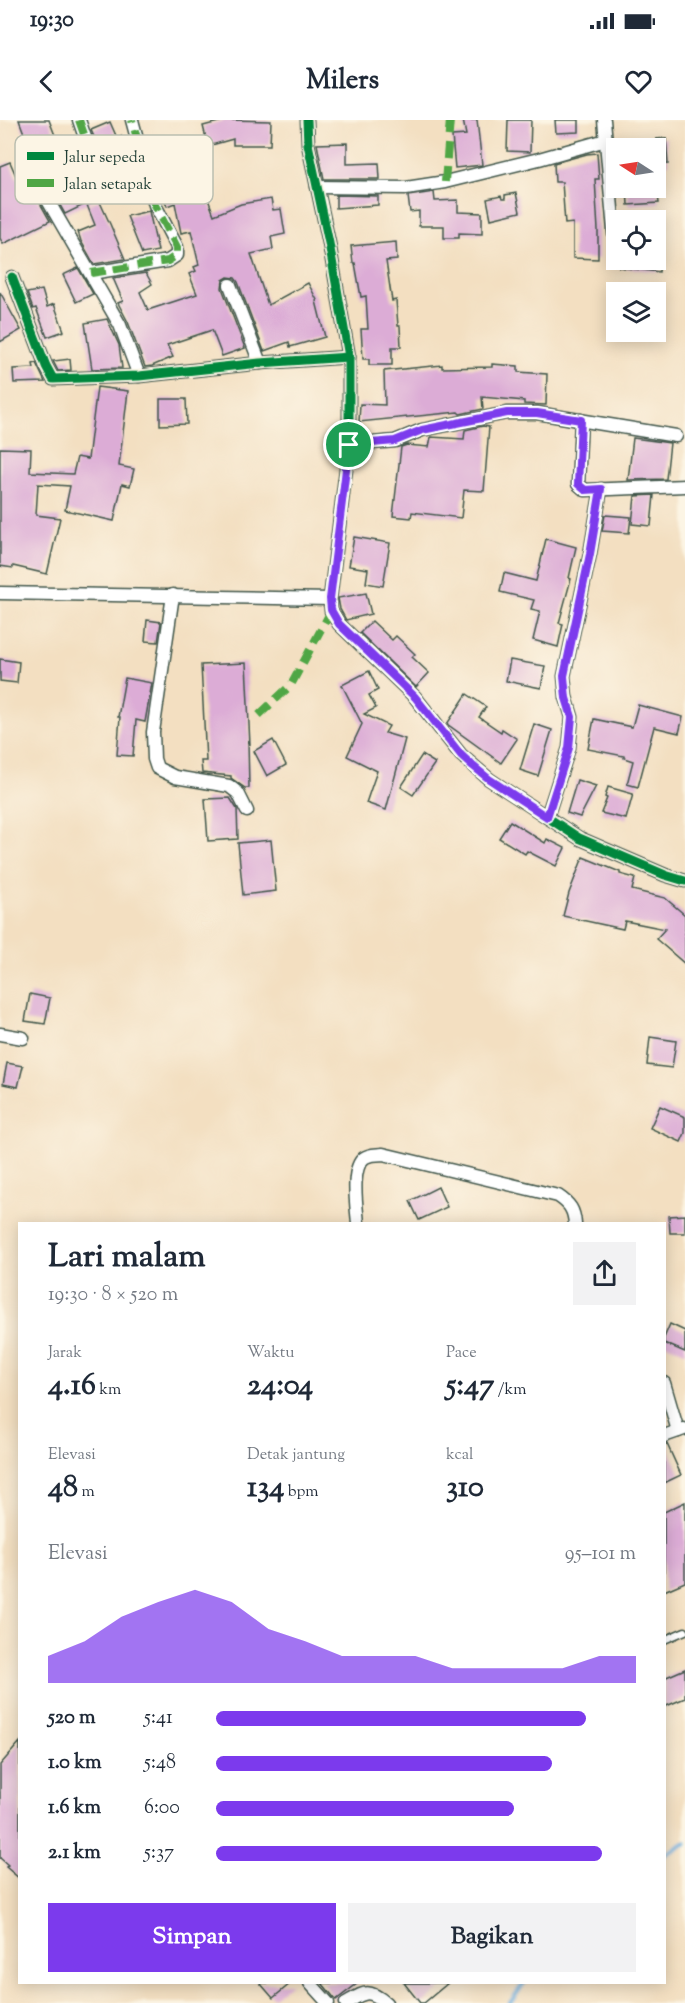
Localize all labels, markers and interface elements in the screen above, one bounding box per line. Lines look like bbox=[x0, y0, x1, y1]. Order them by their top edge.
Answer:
text: 19:30 bbox=[30, 5, 74, 37]
text: Milers bbox=[306, 62, 379, 101]
icon: back bbox=[30, 65, 63, 98]
icon: heart bbox=[622, 65, 655, 98]
legend bbox=[15, 135, 213, 204]
north arrow bbox=[606, 138, 666, 198]
map controls bbox=[606, 138, 666, 342]
text: Jalur sepeda bbox=[63, 147, 146, 170]
text: Jalan setapak bbox=[63, 174, 152, 197]
button: locate bbox=[606, 210, 666, 270]
button: layers bbox=[606, 282, 666, 342]
pin bbox=[323, 419, 374, 470]
icon: arrive bbox=[332, 428, 365, 461]
text: Lari malam bbox=[48, 1234, 206, 1282]
button: share bbox=[573, 1242, 636, 1305]
text: 19:30 · 8 × 520 m bbox=[48, 1281, 178, 1310]
text: Jarak bbox=[48, 1342, 82, 1365]
text: Waktu bbox=[247, 1342, 294, 1365]
text: Pace bbox=[446, 1342, 477, 1365]
text: 4.16 bbox=[48, 1365, 96, 1408]
text: 24:04 bbox=[247, 1365, 313, 1408]
text: 5:47 bbox=[446, 1365, 494, 1408]
text: km bbox=[96, 1379, 121, 1402]
text: /km bbox=[494, 1379, 527, 1402]
text: Elevasi bbox=[48, 1444, 96, 1467]
text: Detak jantung bbox=[247, 1444, 345, 1467]
text: kcal bbox=[446, 1444, 474, 1467]
text: 48 bbox=[48, 1467, 78, 1510]
text: 134 bbox=[247, 1467, 284, 1510]
text: 310 bbox=[446, 1467, 484, 1510]
text: m bbox=[78, 1481, 95, 1504]
text: bpm bbox=[284, 1481, 319, 1504]
text: Elevasi bbox=[48, 1540, 108, 1569]
text: 95–101 m bbox=[565, 1540, 636, 1569]
text: 520 m bbox=[48, 1704, 96, 1733]
text: 5:41 bbox=[144, 1704, 173, 1733]
text: 1.0 km bbox=[48, 1749, 102, 1778]
text: 5:48 bbox=[144, 1749, 176, 1778]
text: 1.6 km bbox=[48, 1794, 101, 1823]
text: 6:00 bbox=[144, 1794, 180, 1823]
text: 2.1 km bbox=[48, 1839, 101, 1868]
text: 5:37 bbox=[144, 1839, 174, 1868]
button: Simpan bbox=[48, 1903, 336, 1972]
button: Bagikan bbox=[348, 1903, 636, 1972]

